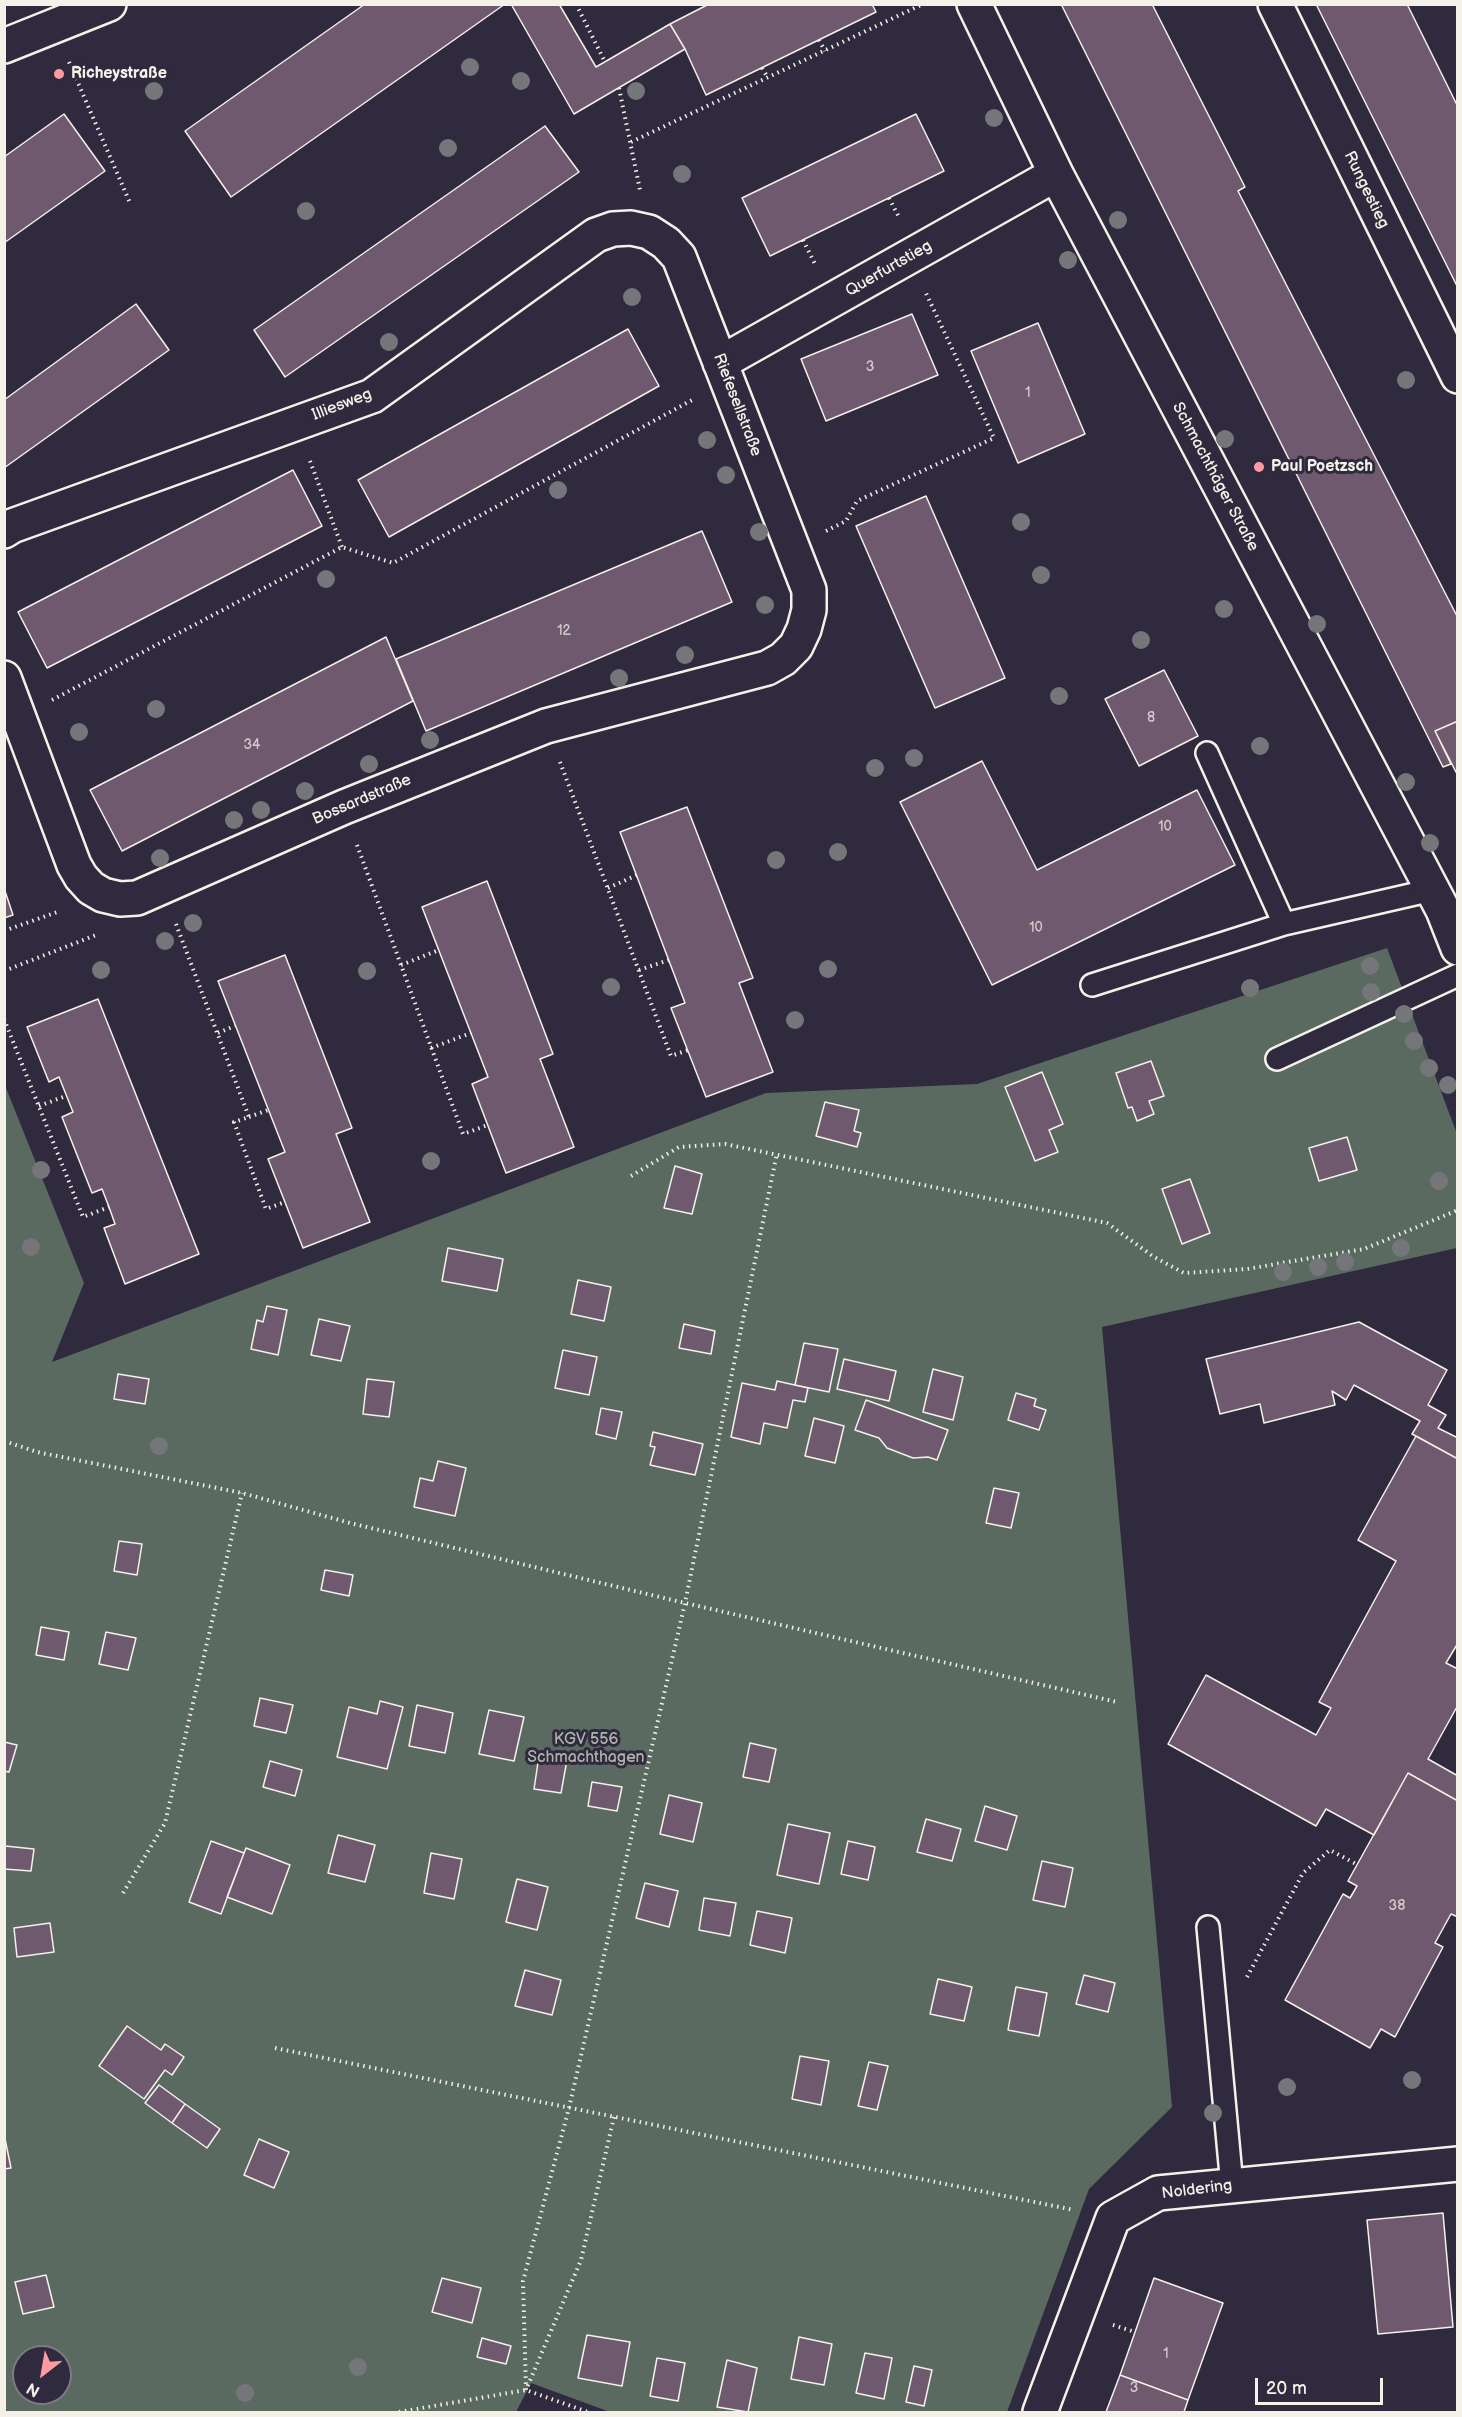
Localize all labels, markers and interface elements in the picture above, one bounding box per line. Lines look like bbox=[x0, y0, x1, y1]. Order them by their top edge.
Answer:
place label: Richeystraße bbox=[71, 64, 167, 84]
marker: Richeystraße bbox=[52, 67, 66, 81]
street label: Rungestieg bbox=[1339, 148, 1393, 232]
street label: Querfurtstieg bbox=[843, 237, 935, 301]
street label: Riefesellstraße bbox=[709, 351, 765, 459]
house number: 3 bbox=[866, 359, 874, 375]
street label: Illiesweg bbox=[309, 385, 375, 425]
house number: 1 bbox=[1025, 385, 1031, 401]
street label: Schmachthäger Straße bbox=[1168, 399, 1262, 555]
place label: Paul Poetzsch bbox=[1271, 457, 1373, 477]
marker: Paul Poetzsch bbox=[1252, 460, 1266, 474]
house number: 12 bbox=[557, 623, 571, 639]
house number: 8 bbox=[1147, 710, 1155, 726]
house number: 34 bbox=[243, 737, 261, 753]
street label: Bossardstraße bbox=[310, 771, 414, 829]
house number: 10 bbox=[1158, 819, 1172, 835]
house number: 10 bbox=[1029, 920, 1043, 936]
park label: KGV 556 Schmachthagen bbox=[527, 1730, 645, 1768]
house number: 38 bbox=[1389, 1898, 1405, 1914]
street label: Noldering bbox=[1161, 2176, 1233, 2204]
north arrow bbox=[12, 2345, 72, 2405]
house number: 1 bbox=[1163, 2346, 1169, 2362]
scale bar bbox=[1258, 2366, 1386, 2404]
text: N bbox=[23, 2378, 44, 2400]
text: 20 m bbox=[1266, 2378, 1307, 2399]
house number: 3 bbox=[1130, 2380, 1138, 2396]

